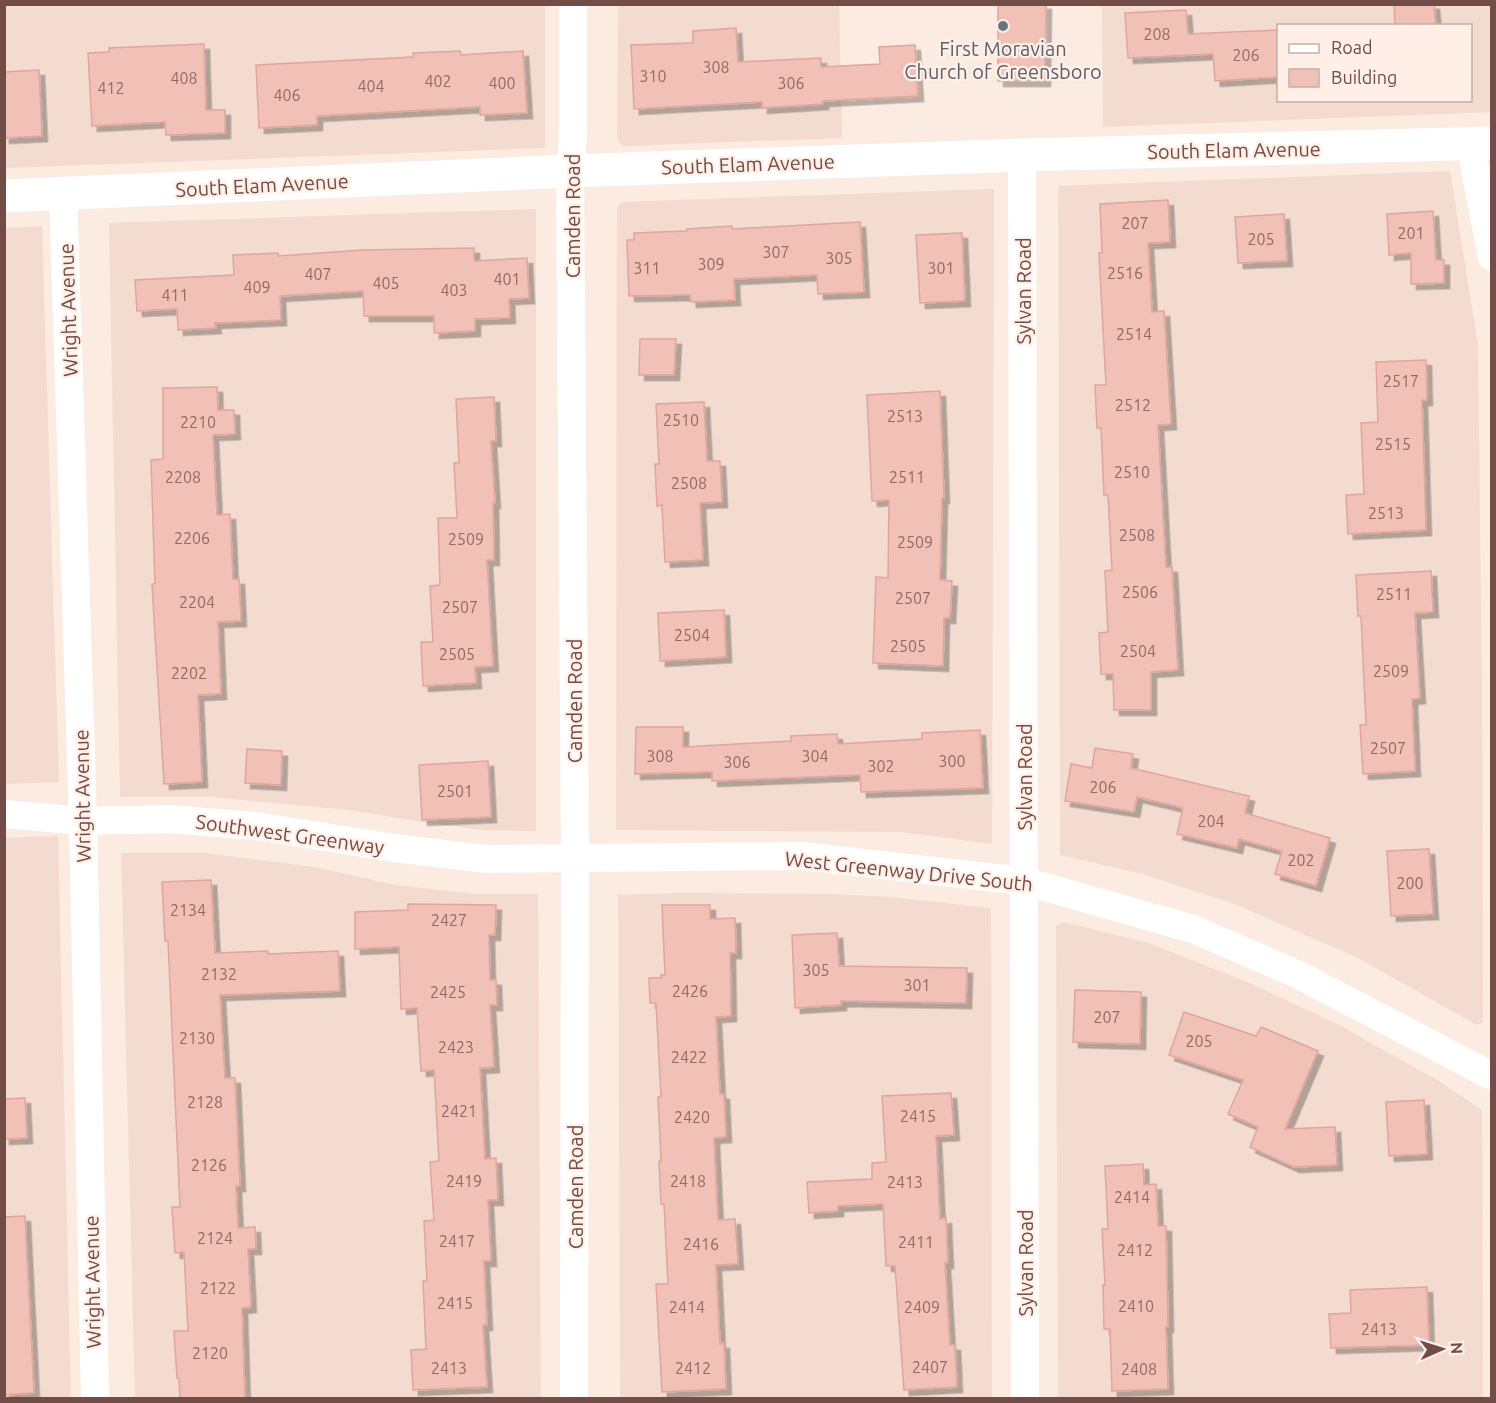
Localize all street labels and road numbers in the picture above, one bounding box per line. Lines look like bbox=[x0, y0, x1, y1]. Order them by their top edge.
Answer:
street label: South Elam Avenue bbox=[1147, 137, 1321, 163]
street label: South Elam Avenue bbox=[661, 149, 835, 179]
street label: Camden Road bbox=[561, 154, 584, 278]
street label: South Elam Avenue bbox=[175, 169, 349, 201]
street label: Sylvan Road bbox=[1012, 237, 1035, 345]
street label: Wright Avenue bbox=[54, 243, 82, 377]
street label: Camden Road bbox=[563, 639, 586, 763]
street label: Sylvan Road bbox=[1013, 723, 1036, 831]
street label: Wright Avenue bbox=[69, 729, 95, 863]
street label: Southwest Greenway bbox=[194, 809, 386, 859]
street label: West Greenway Drive South bbox=[784, 847, 1034, 895]
street label: Camden Road bbox=[564, 1125, 587, 1249]
street label: Sylvan Road bbox=[1014, 1209, 1037, 1317]
street label: Wright Avenue bbox=[79, 1215, 105, 1349]

